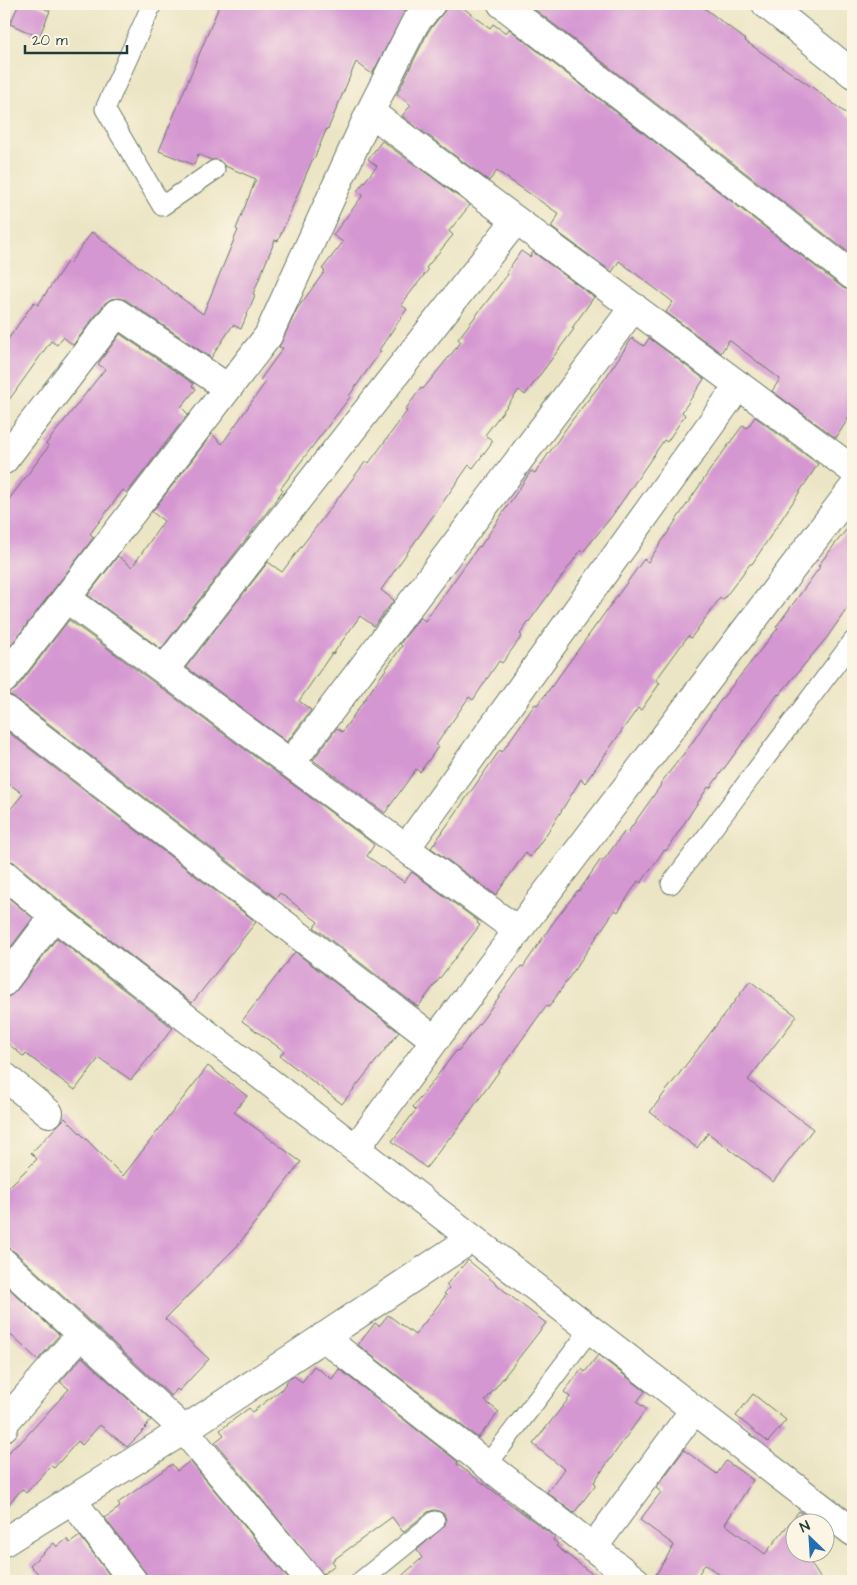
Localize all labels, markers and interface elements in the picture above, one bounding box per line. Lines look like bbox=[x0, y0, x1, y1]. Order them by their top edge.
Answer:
scale bar bbox=[25, 22, 128, 54]
text: 20 m bbox=[32, 30, 68, 51]
north arrow bbox=[784, 1512, 834, 1562]
text: N bbox=[797, 1516, 813, 1538]

